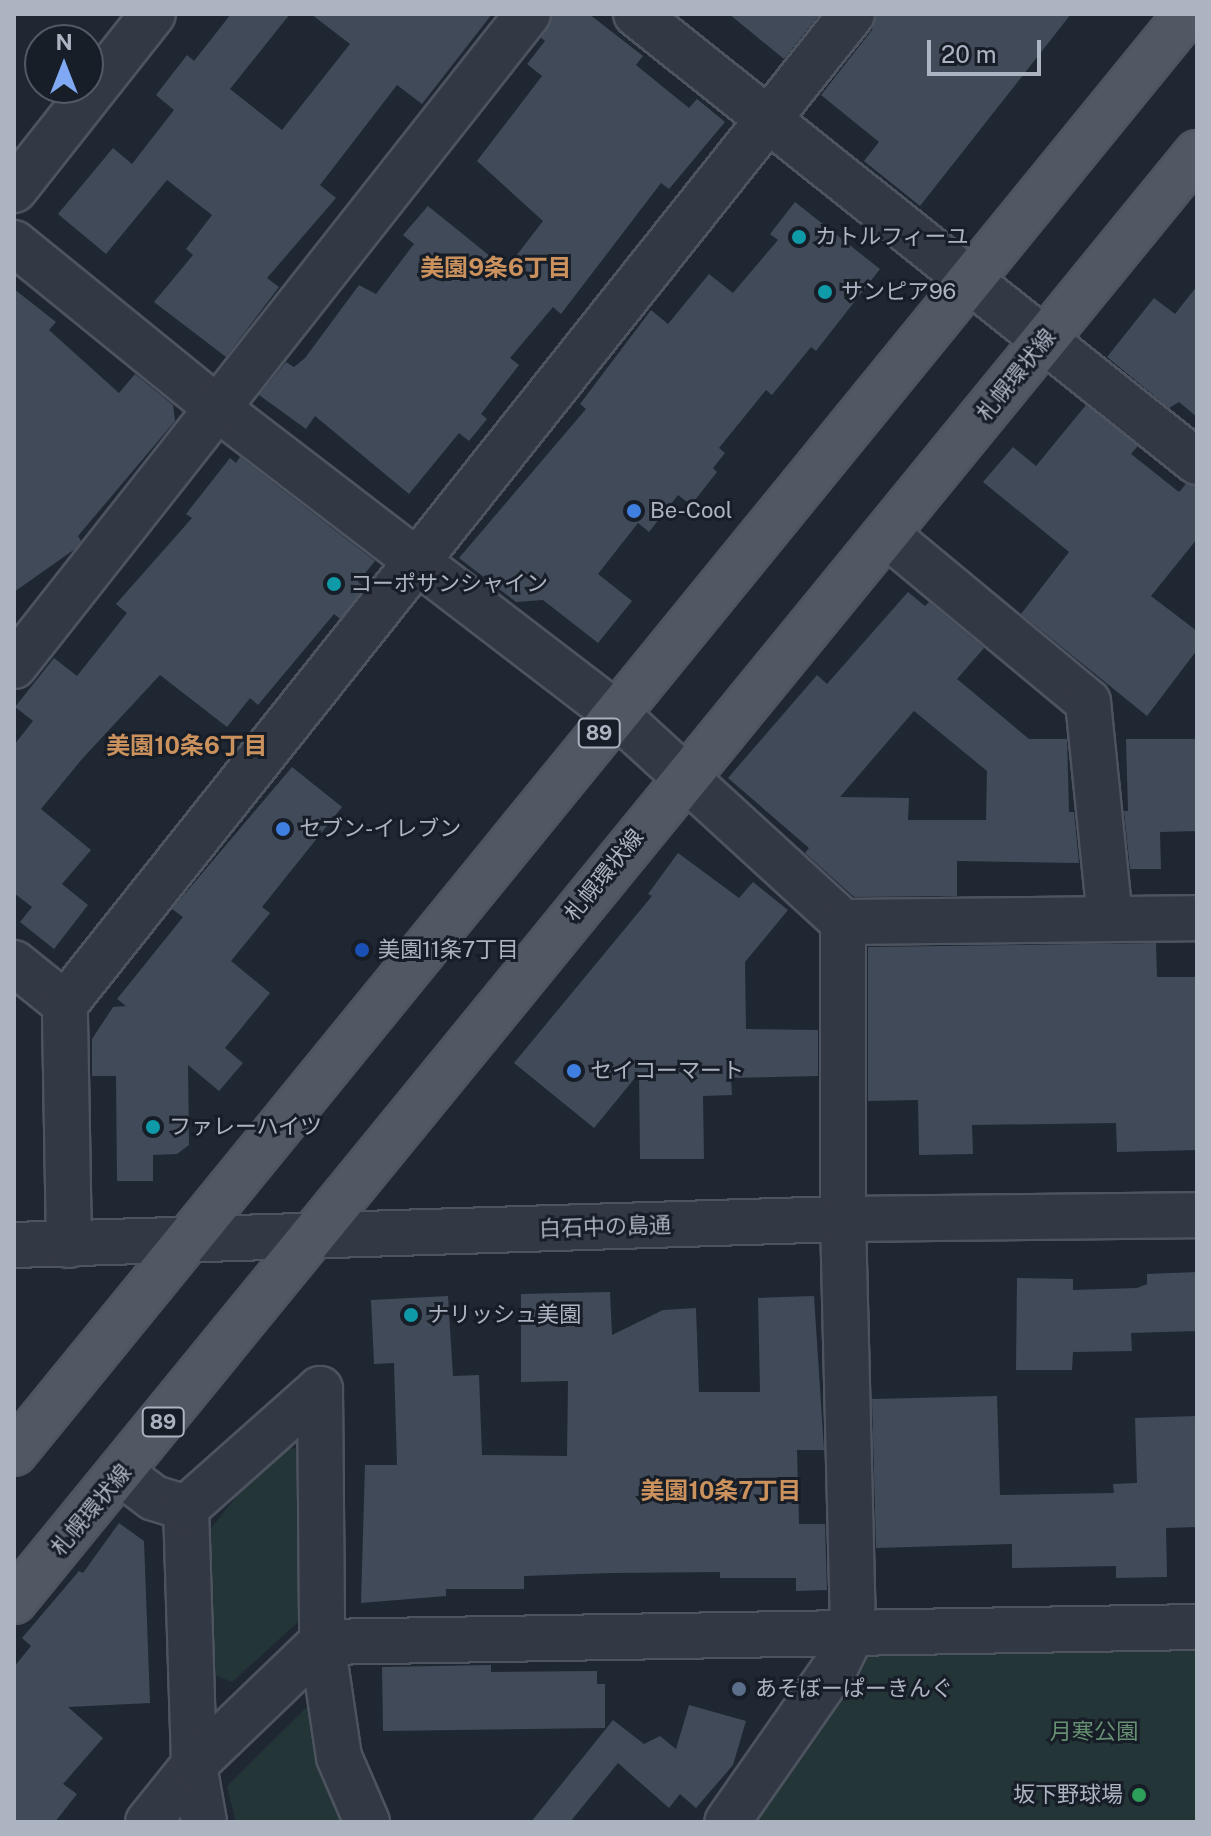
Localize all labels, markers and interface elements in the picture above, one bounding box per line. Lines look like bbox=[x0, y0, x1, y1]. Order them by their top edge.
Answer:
north arrow bbox=[24, 24, 104, 104]
scale bar bbox=[931, 24, 1045, 74]
text: N bbox=[55, 29, 73, 55]
text: 20 m bbox=[941, 40, 997, 68]
place label: カトルフィーユ bbox=[815, 224, 969, 250]
marker: カトルフィーユ bbox=[790, 228, 808, 246]
district label: 美園9条6丁目 bbox=[420, 254, 572, 282]
place label: サンピア96 bbox=[841, 279, 956, 305]
marker: サンピア96 bbox=[816, 283, 834, 301]
street label: 札幌環状線 bbox=[971, 324, 1061, 426]
place label: Be-Cool bbox=[650, 498, 732, 524]
marker: Be-Cool bbox=[625, 502, 643, 520]
place label: コーポサンシャイン bbox=[350, 571, 548, 597]
marker: コーポサンシャイン bbox=[325, 575, 343, 593]
road number: 89 bbox=[577, 717, 621, 749]
district label: 美園10条6丁目 bbox=[106, 732, 268, 760]
place label: セブン-イレブン bbox=[299, 816, 461, 842]
marker: セブン-イレブン bbox=[274, 820, 292, 838]
street label: 札幌環状線 bbox=[559, 824, 649, 926]
place label: 美園11条7丁目 bbox=[378, 937, 519, 963]
marker: 美園11条7丁目 bbox=[353, 941, 371, 959]
place label: セイコーマート bbox=[590, 1058, 744, 1084]
marker: セイコーマート bbox=[565, 1062, 583, 1080]
place label: ファレーハイツ bbox=[169, 1114, 323, 1140]
marker: ファレーハイツ bbox=[144, 1118, 162, 1136]
street label: 白石中の島通 bbox=[539, 1212, 671, 1242]
place label: ナリッシュ美園 bbox=[427, 1302, 581, 1328]
marker: ナリッシュ美園 bbox=[402, 1306, 420, 1324]
road number: 89 bbox=[141, 1406, 185, 1438]
street label: 札幌環状線 bbox=[46, 1459, 136, 1561]
district label: 美園10条7丁目 bbox=[641, 1477, 801, 1505]
place label: あそぼーぱーきんぐ bbox=[755, 1676, 953, 1702]
marker: あそぼーぱーきんぐ bbox=[730, 1680, 748, 1698]
park label: 月寒公園 bbox=[1050, 1719, 1138, 1745]
place label: 坂下野球場 bbox=[1013, 1782, 1123, 1808]
marker: 坂下野球場 bbox=[1130, 1786, 1148, 1804]

